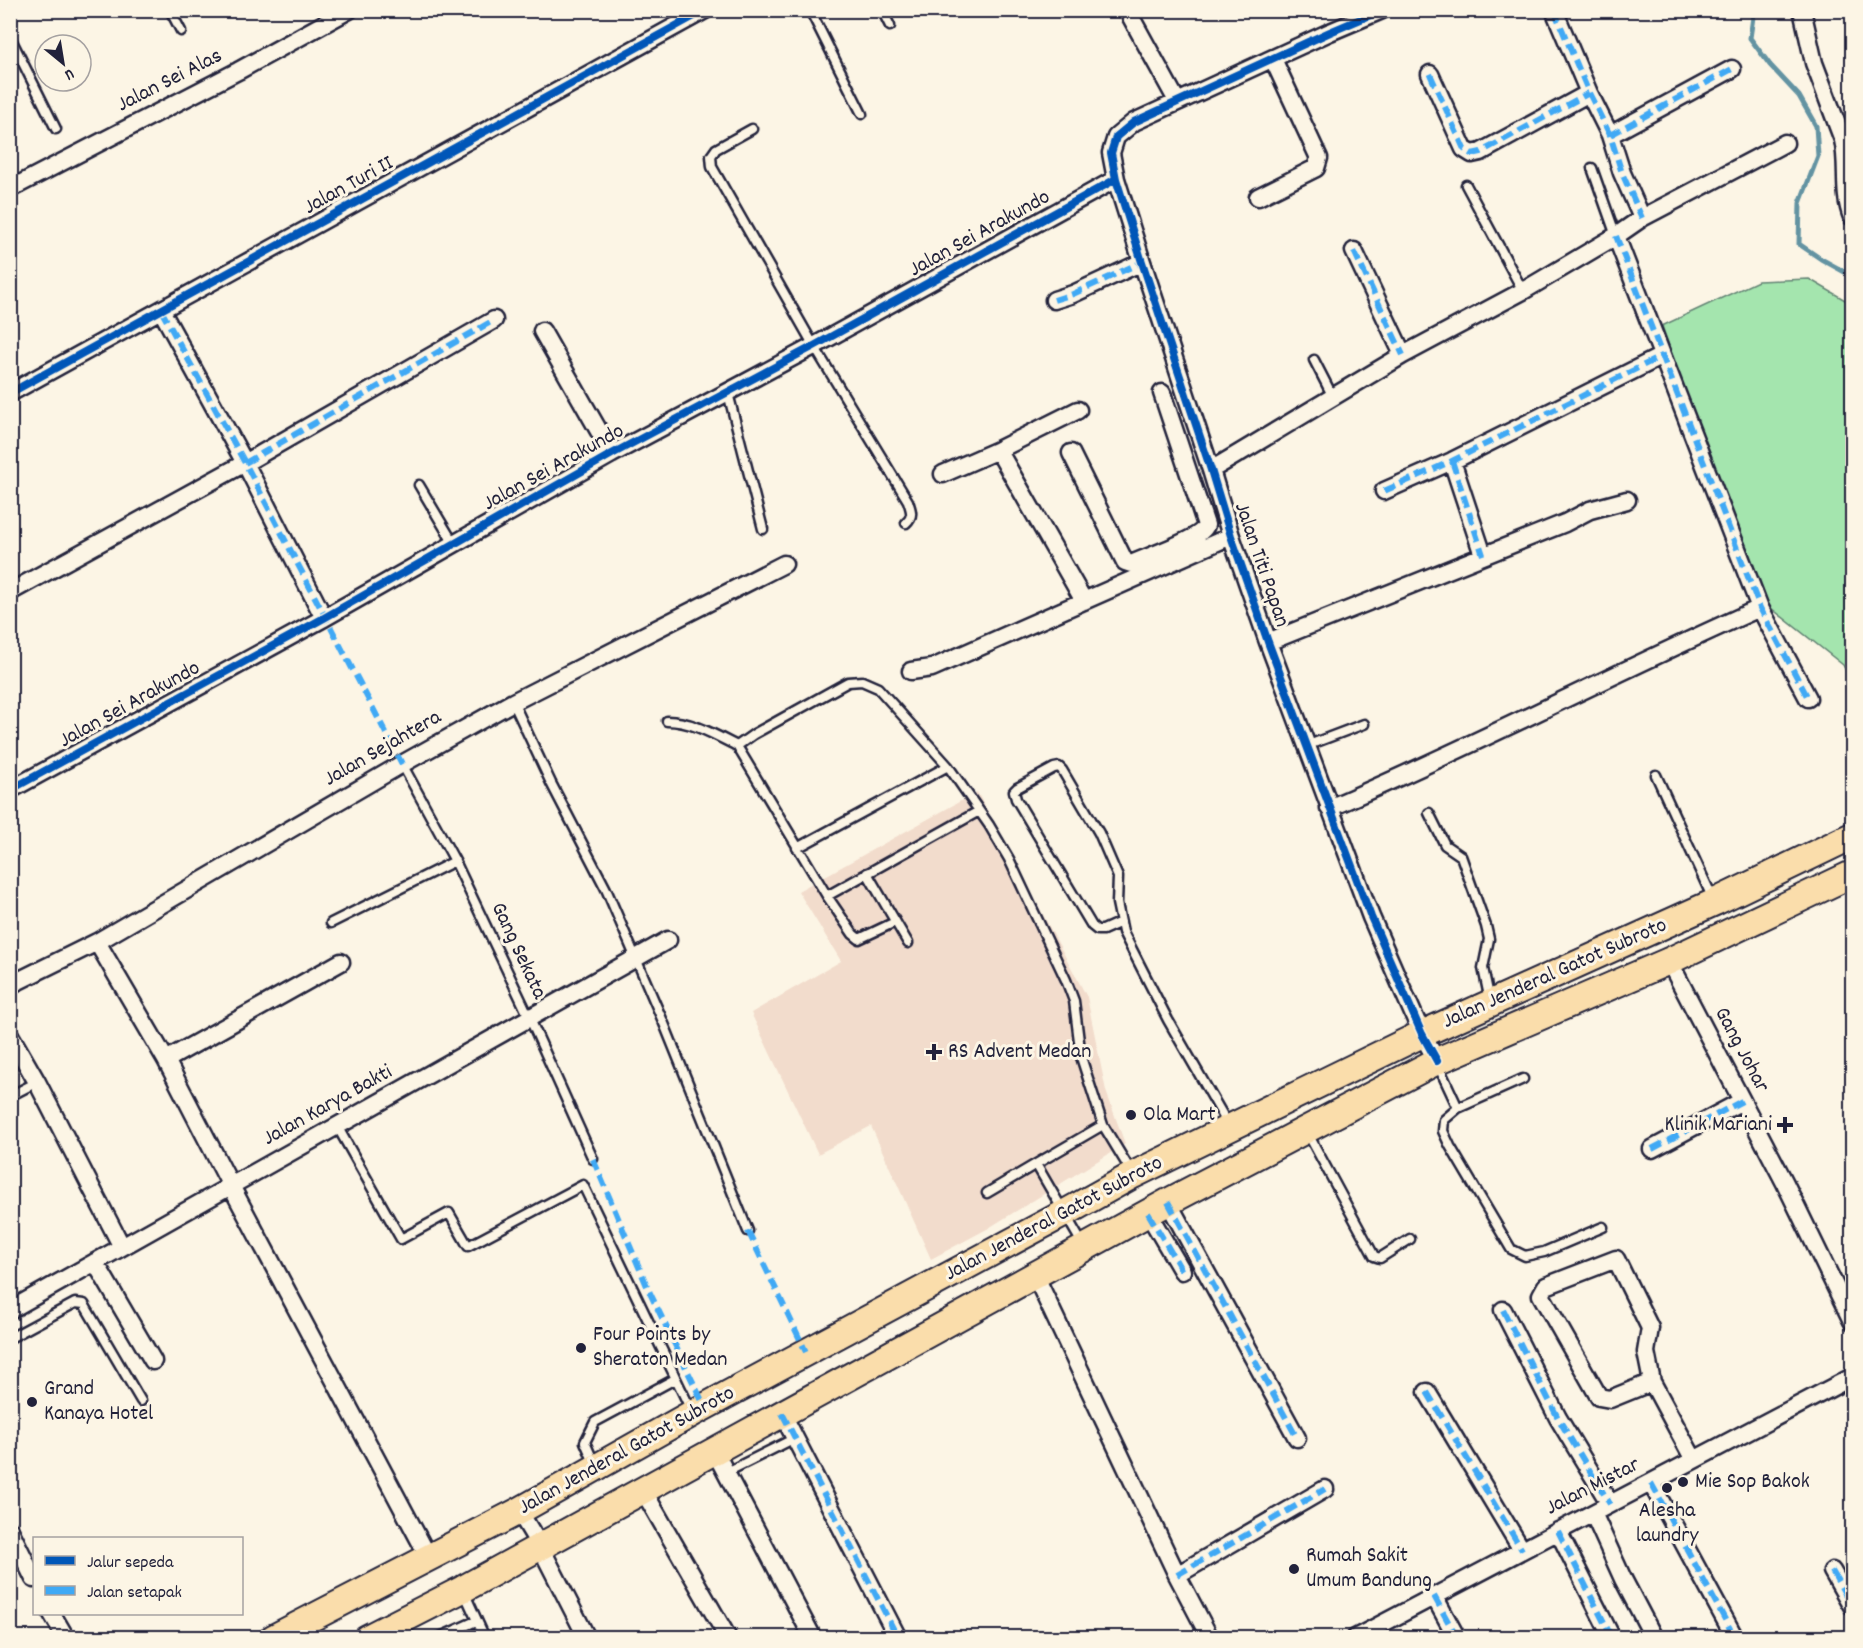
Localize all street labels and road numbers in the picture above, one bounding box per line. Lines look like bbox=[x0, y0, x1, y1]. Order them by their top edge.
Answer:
street label: Jalan Sei Alas bbox=[112, 41, 228, 121]
street label: Jalan Turi II bbox=[299, 149, 400, 223]
street label: Jalan Sei Arakundo bbox=[904, 182, 1056, 286]
street label: Jalan Sei Arakundo bbox=[478, 416, 630, 520]
street label: Jalan Titi Papan bbox=[1225, 498, 1297, 632]
street label: Jalan Sei Arakundo bbox=[54, 653, 206, 757]
street label: Jalan Sejahtera bbox=[319, 703, 448, 795]
street label: Gang Sekata bbox=[482, 898, 554, 1005]
street label: Jalan Jenderal Gatot Subroto bbox=[1438, 910, 1672, 1038]
street label: Gang Johar bbox=[1706, 1002, 1777, 1099]
street label: Jalan Karya Bakti bbox=[258, 1058, 398, 1154]
street label: Jalan Jenderal Gatot Subroto bbox=[940, 1148, 1168, 1290]
street label: Jalan Jenderal Gatot Subroto bbox=[513, 1379, 741, 1523]
street label: Jalan Mistar bbox=[1541, 1450, 1646, 1524]

